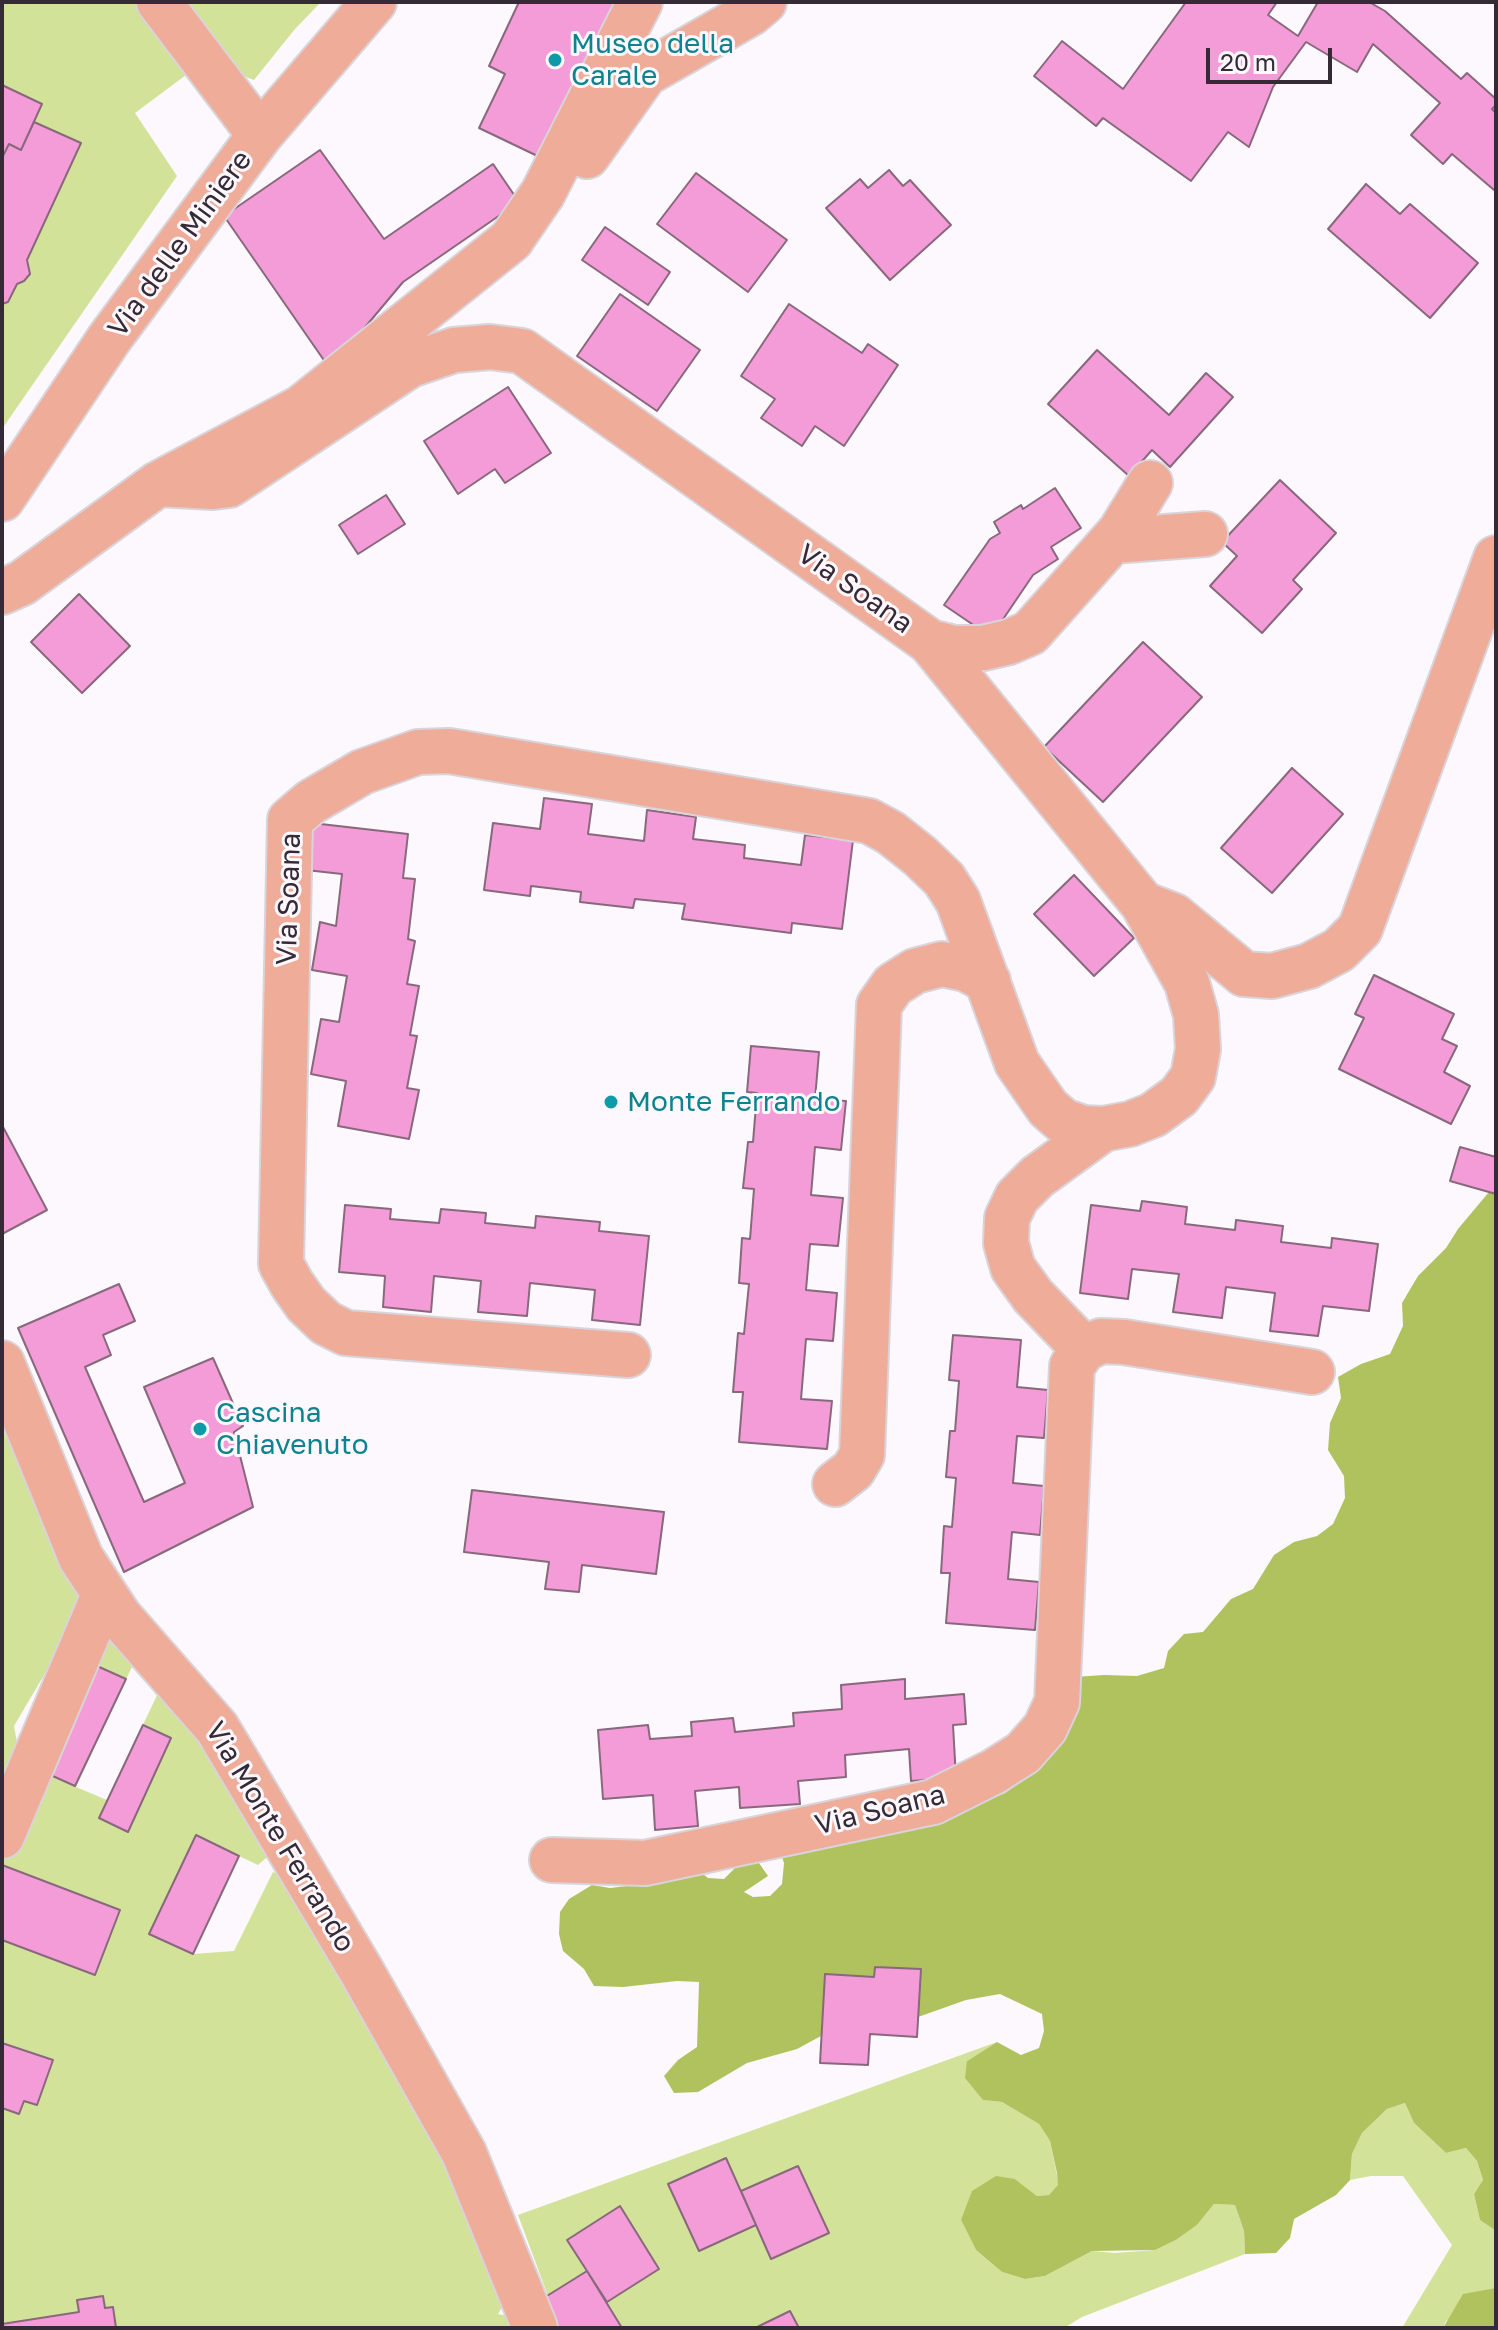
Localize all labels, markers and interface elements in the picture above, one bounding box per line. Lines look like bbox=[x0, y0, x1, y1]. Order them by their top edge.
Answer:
place label: Museo della Carale bbox=[571, 27, 734, 93]
scale bar bbox=[1210, 32, 1336, 82]
text: 20 m bbox=[1220, 47, 1276, 76]
marker: Museo della Carale bbox=[546, 51, 564, 69]
street label: Via delle Miniere bbox=[101, 144, 259, 344]
street label: Via Soana bbox=[791, 537, 919, 641]
street label: Via Soana bbox=[270, 832, 308, 966]
place label: Monte Ferrando bbox=[627, 1085, 840, 1119]
marker: Monte Ferrando bbox=[602, 1093, 620, 1111]
place label: Cascina Chiavenuto bbox=[216, 1396, 369, 1462]
marker: Cascina Chiavenuto bbox=[191, 1420, 209, 1438]
street label: Via Monte Ferrando bbox=[198, 1716, 362, 1958]
street label: Via Soana bbox=[812, 1778, 948, 1842]

